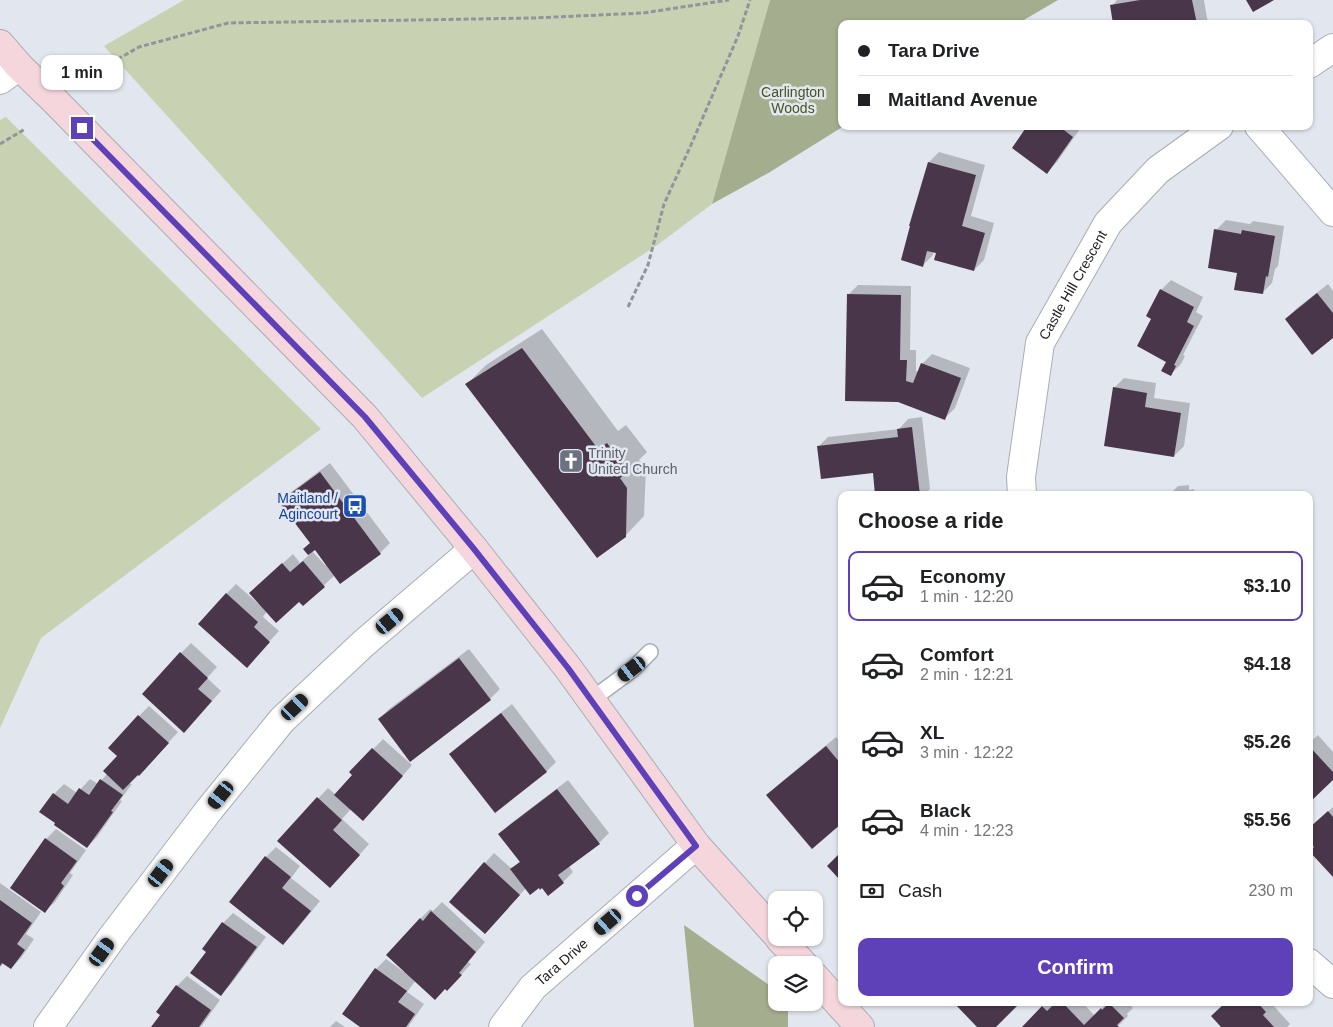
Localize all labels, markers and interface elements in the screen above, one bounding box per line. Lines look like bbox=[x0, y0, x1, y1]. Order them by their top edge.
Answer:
text: Tara Drive bbox=[888, 40, 980, 61]
callout: 1 min bbox=[41, 56, 123, 90]
text: 1 min bbox=[61, 64, 103, 81]
park label: Carlington Woods bbox=[761, 84, 825, 116]
text: Maitland Avenue bbox=[888, 89, 1038, 110]
route end bbox=[71, 117, 93, 139]
street label: Castle Hill Crescent bbox=[1036, 227, 1110, 343]
place label: Trinity United Church bbox=[588, 445, 678, 477]
church icon: Trinity United Church bbox=[558, 448, 584, 474]
place label: Maitland / Agincourt bbox=[277, 490, 338, 522]
bus stop icon: Maitland / Agincourt bbox=[342, 493, 368, 519]
text: Choose a ride bbox=[858, 508, 1003, 533]
icon: car bbox=[860, 564, 905, 609]
text: Economy bbox=[920, 566, 1006, 587]
text: $3.10 bbox=[1243, 575, 1291, 596]
text: 1 min · 12:20 bbox=[920, 588, 1013, 605]
car bbox=[373, 606, 406, 636]
icon: car bbox=[860, 642, 905, 687]
text: Comfort bbox=[920, 644, 994, 665]
text: $4.18 bbox=[1243, 653, 1291, 674]
car bbox=[615, 654, 648, 684]
text: 2 min · 12:21 bbox=[920, 666, 1013, 683]
car bbox=[278, 691, 311, 723]
icon: car bbox=[860, 720, 905, 765]
text: XL bbox=[920, 722, 944, 743]
text: $5.26 bbox=[1243, 731, 1291, 752]
text: 3 min · 12:22 bbox=[920, 744, 1013, 761]
car bbox=[205, 779, 236, 811]
icon: car bbox=[860, 798, 905, 843]
text: Black bbox=[920, 800, 971, 821]
text: $5.56 bbox=[1243, 809, 1291, 830]
text: 4 min · 12:23 bbox=[920, 822, 1013, 839]
car bbox=[145, 857, 176, 889]
icon: cash bbox=[858, 877, 886, 905]
text: Cash bbox=[898, 880, 942, 901]
text: 230 m bbox=[1249, 882, 1293, 899]
route start bbox=[626, 885, 648, 907]
map controls bbox=[768, 891, 823, 1011]
button: locate bbox=[768, 891, 823, 946]
car bbox=[591, 906, 624, 938]
car bbox=[87, 935, 116, 969]
street label: Tara Drive bbox=[532, 935, 591, 989]
button: Confirm bbox=[858, 938, 1293, 996]
button: layers bbox=[768, 956, 823, 1011]

